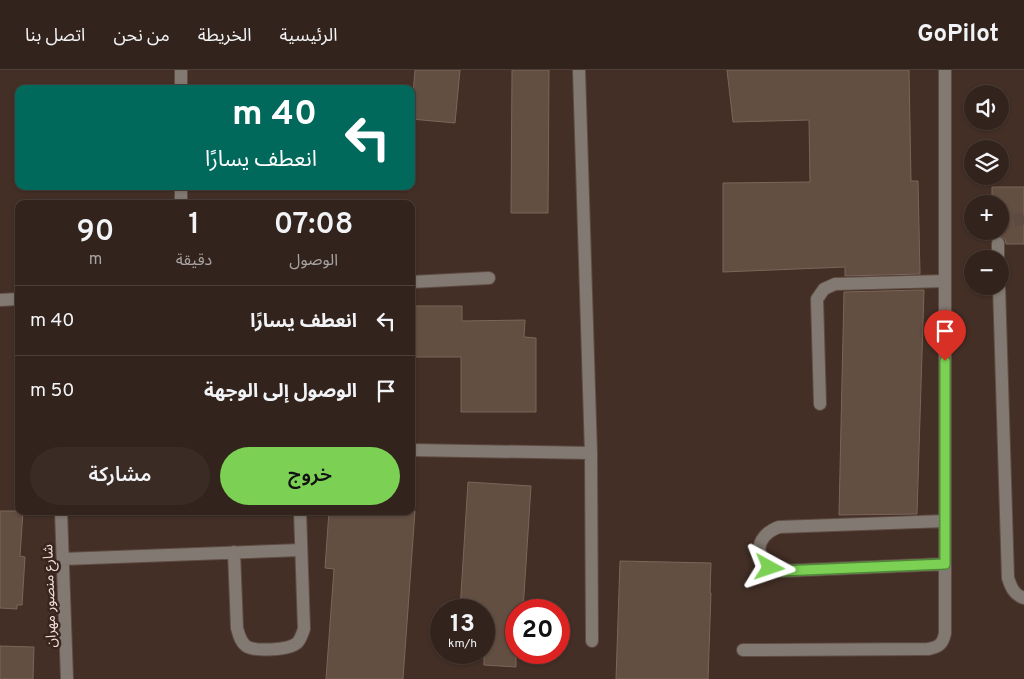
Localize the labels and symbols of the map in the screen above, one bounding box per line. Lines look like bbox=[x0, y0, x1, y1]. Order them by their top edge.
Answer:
pin bbox=[924, 310, 966, 361]
position arrow bbox=[743, 541, 795, 593]
street label: شارع منصور مهران bbox=[40, 544, 62, 648]
speed limit sign: 20 bbox=[505, 599, 570, 664]

